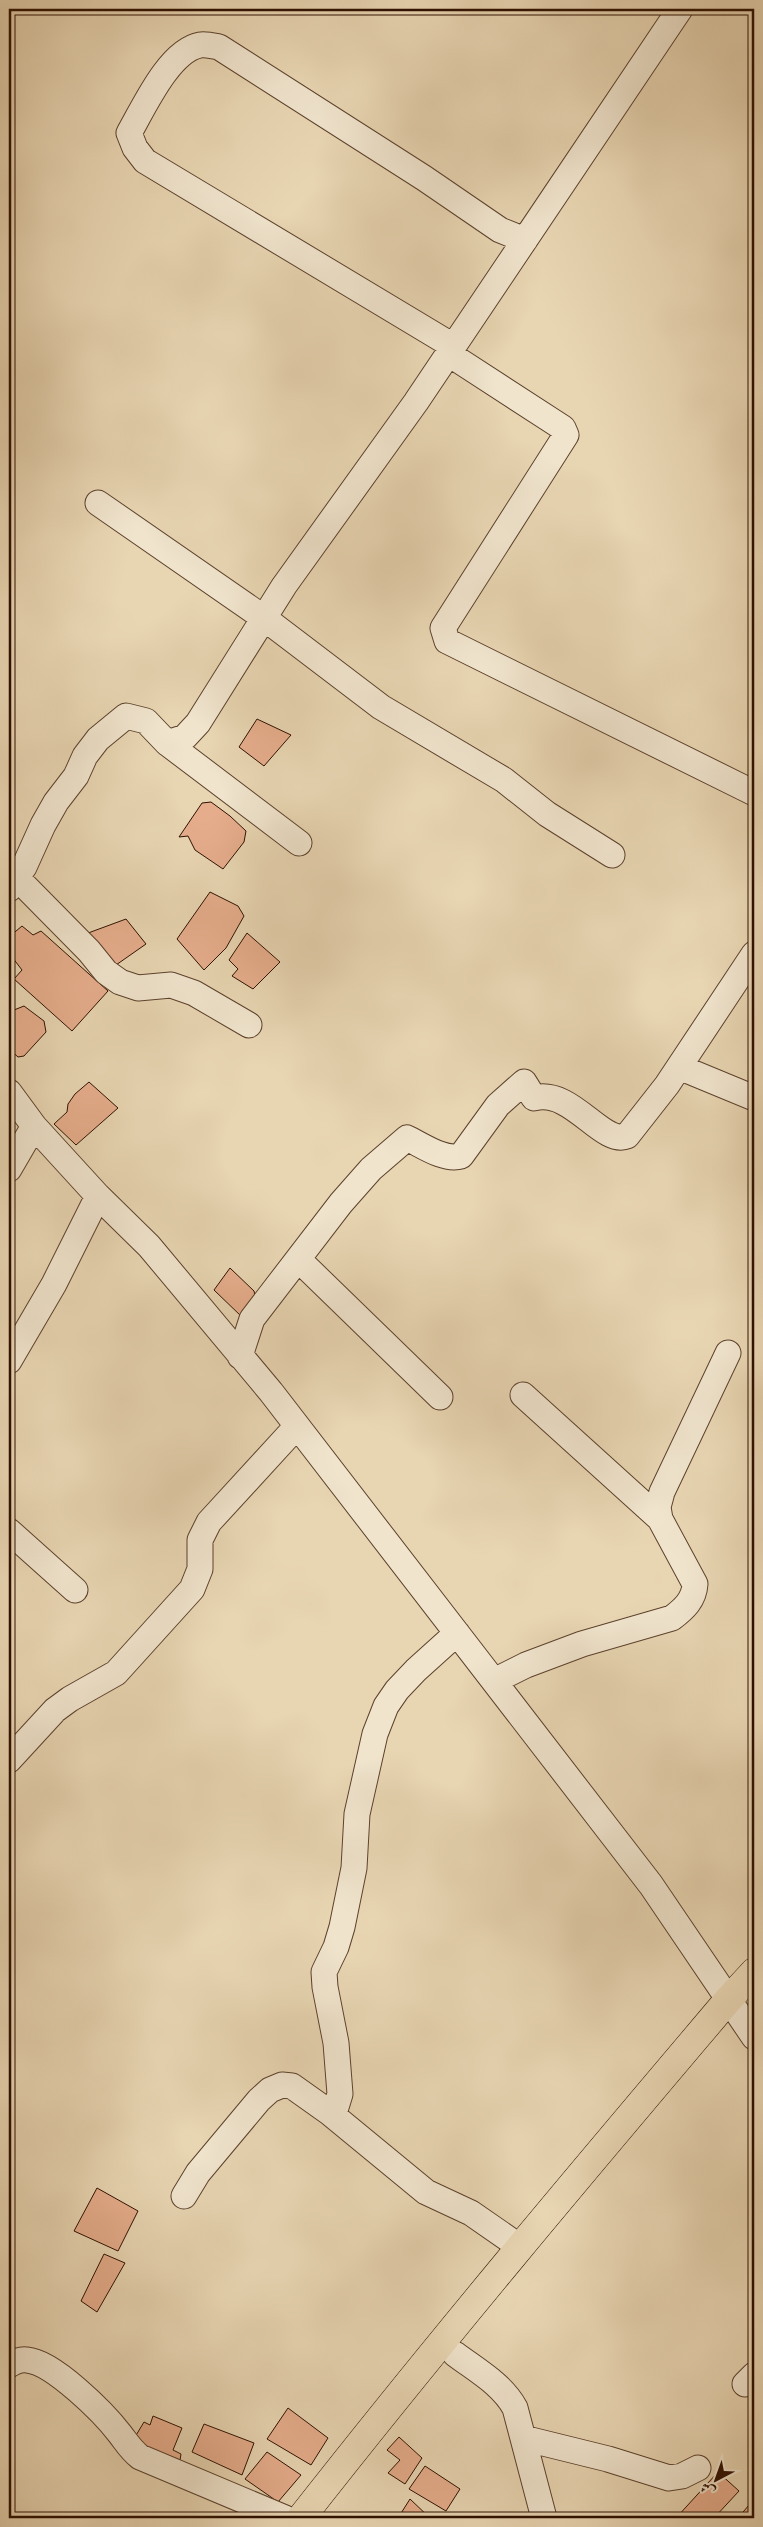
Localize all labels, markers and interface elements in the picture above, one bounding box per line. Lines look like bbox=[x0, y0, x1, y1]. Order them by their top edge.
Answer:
north arrow bbox=[690, 2454, 740, 2504]
text: ش bbox=[697, 2478, 719, 2500]

